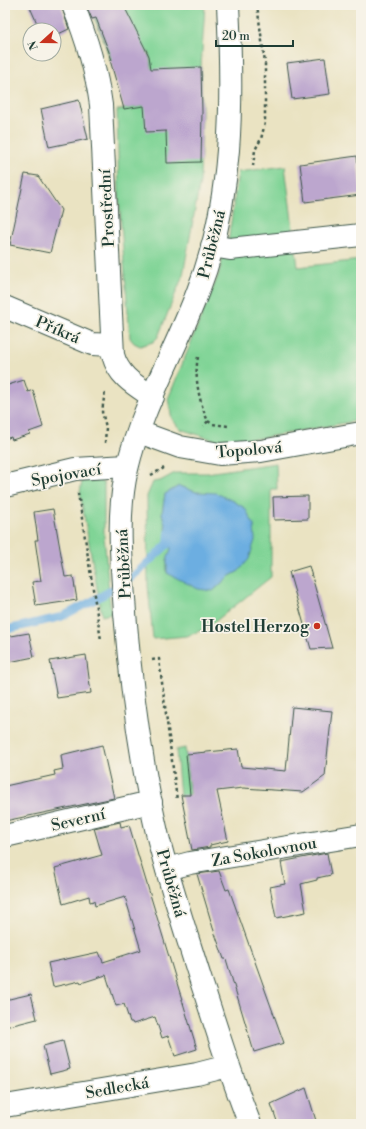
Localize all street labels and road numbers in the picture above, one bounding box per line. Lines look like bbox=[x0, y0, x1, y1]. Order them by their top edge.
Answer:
street label: Prostřední bbox=[95, 168, 119, 248]
street label: Průběžná bbox=[194, 207, 230, 281]
street label: Příkrá bbox=[32, 312, 84, 349]
street label: Topolová bbox=[215, 437, 284, 463]
street label: Spojovací bbox=[30, 459, 103, 491]
street label: Průběžná bbox=[112, 528, 136, 599]
street label: Severní bbox=[49, 804, 108, 836]
street label: Za Sokolovnou bbox=[210, 833, 318, 871]
street label: Průběžná bbox=[152, 847, 191, 921]
street label: Sedlecká bbox=[84, 1072, 151, 1103]

